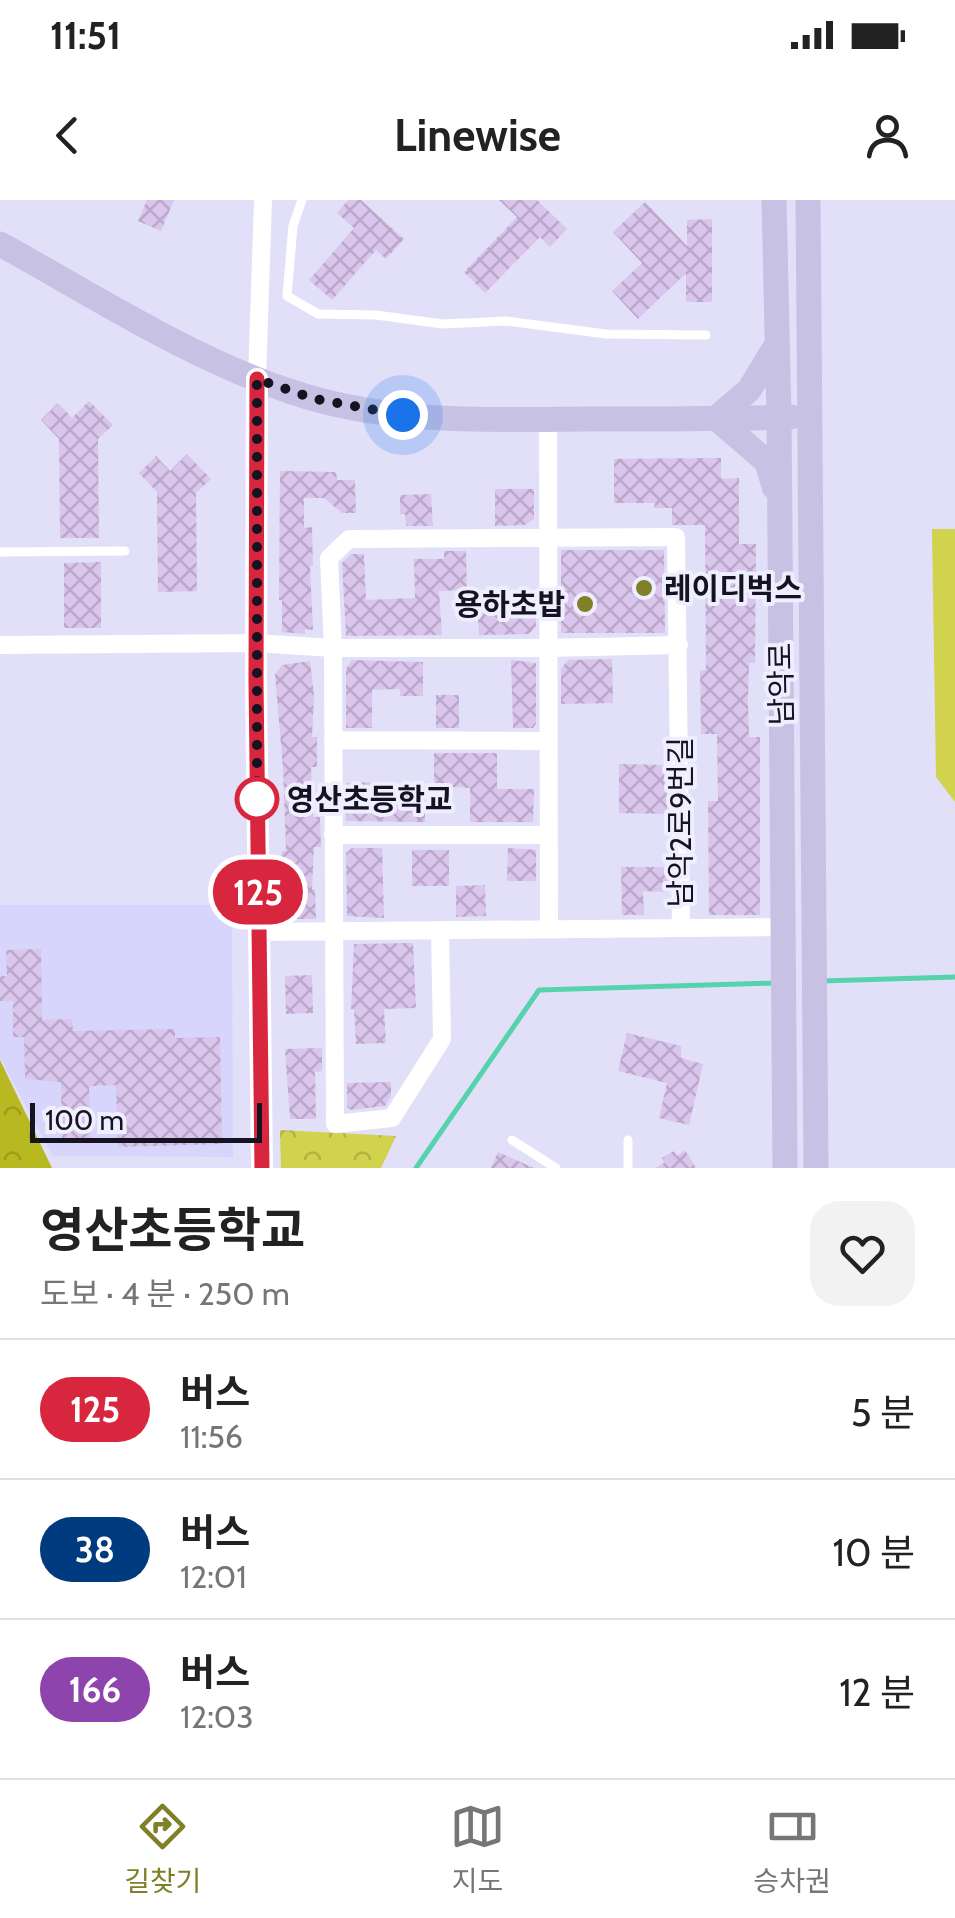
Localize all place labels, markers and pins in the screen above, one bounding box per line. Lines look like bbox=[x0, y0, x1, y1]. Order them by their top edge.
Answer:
place label: 레이디벅스 bbox=[664, 570, 802, 607]
marker: 레이디벅스 bbox=[633, 577, 655, 599]
place label: 용하초밥 bbox=[455, 586, 565, 623]
marker: 용하초밥 bbox=[574, 593, 596, 615]
marker: 영산초등학교 bbox=[236, 778, 278, 820]
place label: 영산초등학교 bbox=[287, 781, 453, 818]

